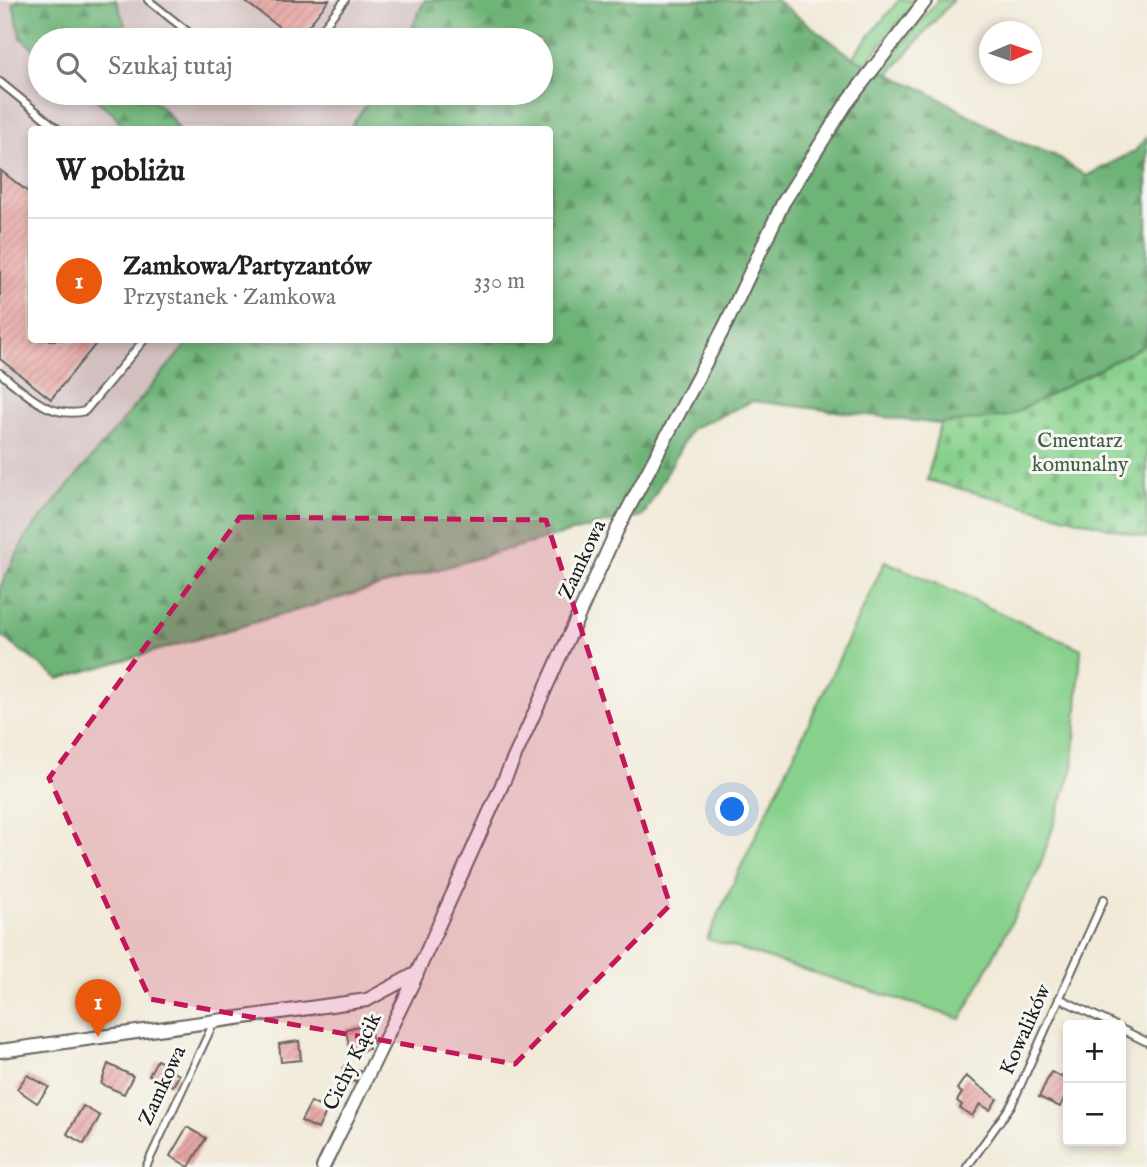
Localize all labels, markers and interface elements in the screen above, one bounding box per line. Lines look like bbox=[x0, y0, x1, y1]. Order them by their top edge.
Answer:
north arrow bbox=[979, 21, 1042, 84]
search box bbox=[28, 28, 553, 105]
icon: search bbox=[52, 48, 90, 86]
text: Szukaj tutaj bbox=[108, 50, 233, 83]
text: W pobliżu bbox=[56, 153, 185, 191]
text: Zamkowa/Partyzantów bbox=[123, 250, 371, 283]
text: 1 bbox=[75, 267, 83, 296]
text: 330 m bbox=[474, 267, 525, 296]
text: Przystanek · Zamkowa bbox=[123, 283, 336, 312]
park label: Cmentarz komunalny bbox=[1032, 428, 1129, 479]
street label: Zamkowa bbox=[553, 515, 614, 604]
your location bbox=[715, 792, 749, 826]
pin: 1 bbox=[75, 979, 121, 1037]
street label: Kowalików bbox=[994, 979, 1058, 1080]
street label: Cichy Kącik bbox=[318, 1008, 389, 1115]
map controls bbox=[1063, 1020, 1126, 1146]
button: + bbox=[1063, 1020, 1126, 1083]
street label: Zamkowa bbox=[133, 1041, 194, 1130]
button: − bbox=[1063, 1083, 1126, 1146]

